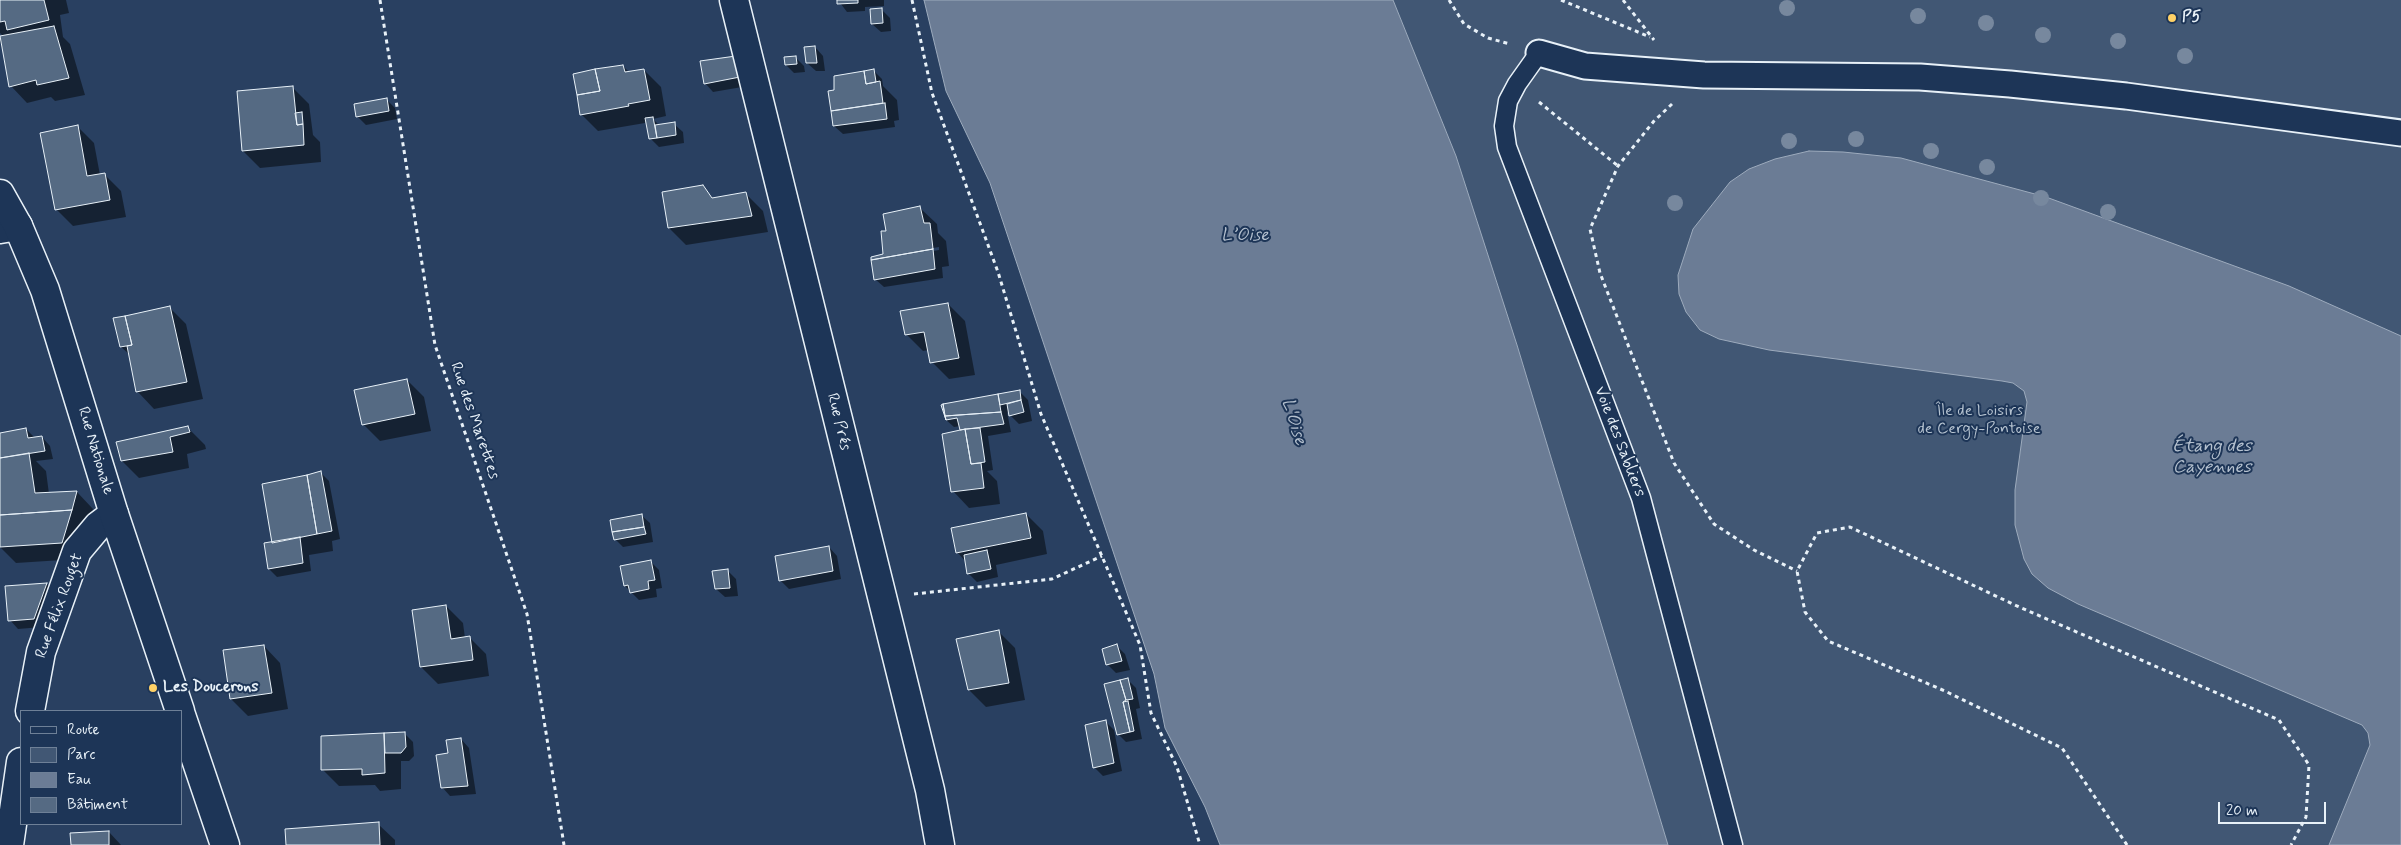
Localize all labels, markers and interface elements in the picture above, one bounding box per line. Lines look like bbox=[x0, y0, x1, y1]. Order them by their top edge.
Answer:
place label: P5 bbox=[2182, 8, 2201, 28]
marker: P5 bbox=[2166, 12, 2178, 24]
water label: L’Oise bbox=[1221, 225, 1269, 247]
street label: Rue des Marettes bbox=[445, 360, 503, 482]
street label: Voie des Sabliers bbox=[1589, 384, 1649, 500]
street label: Rue Prés bbox=[822, 391, 854, 453]
water label: L'Oise bbox=[1276, 396, 1310, 448]
park label: Île de Loisirs de Cergy-Pontoise bbox=[1917, 402, 2041, 440]
street label: Rue Nationale bbox=[73, 405, 117, 497]
water label: Étang des Cayennes bbox=[2172, 436, 2252, 478]
street label: Rue Félix Rouget bbox=[32, 551, 88, 661]
place label: Les Doucerons bbox=[163, 678, 259, 698]
marker: Les Doucerons bbox=[147, 682, 159, 694]
legend bbox=[20, 710, 182, 825]
text: Route bbox=[67, 720, 100, 740]
text: Parc bbox=[67, 745, 95, 765]
text: Eau bbox=[67, 770, 91, 790]
scale bar bbox=[2221, 792, 2328, 824]
text: Bâtiment bbox=[67, 795, 128, 815]
text: 20 m bbox=[2226, 801, 2258, 821]

